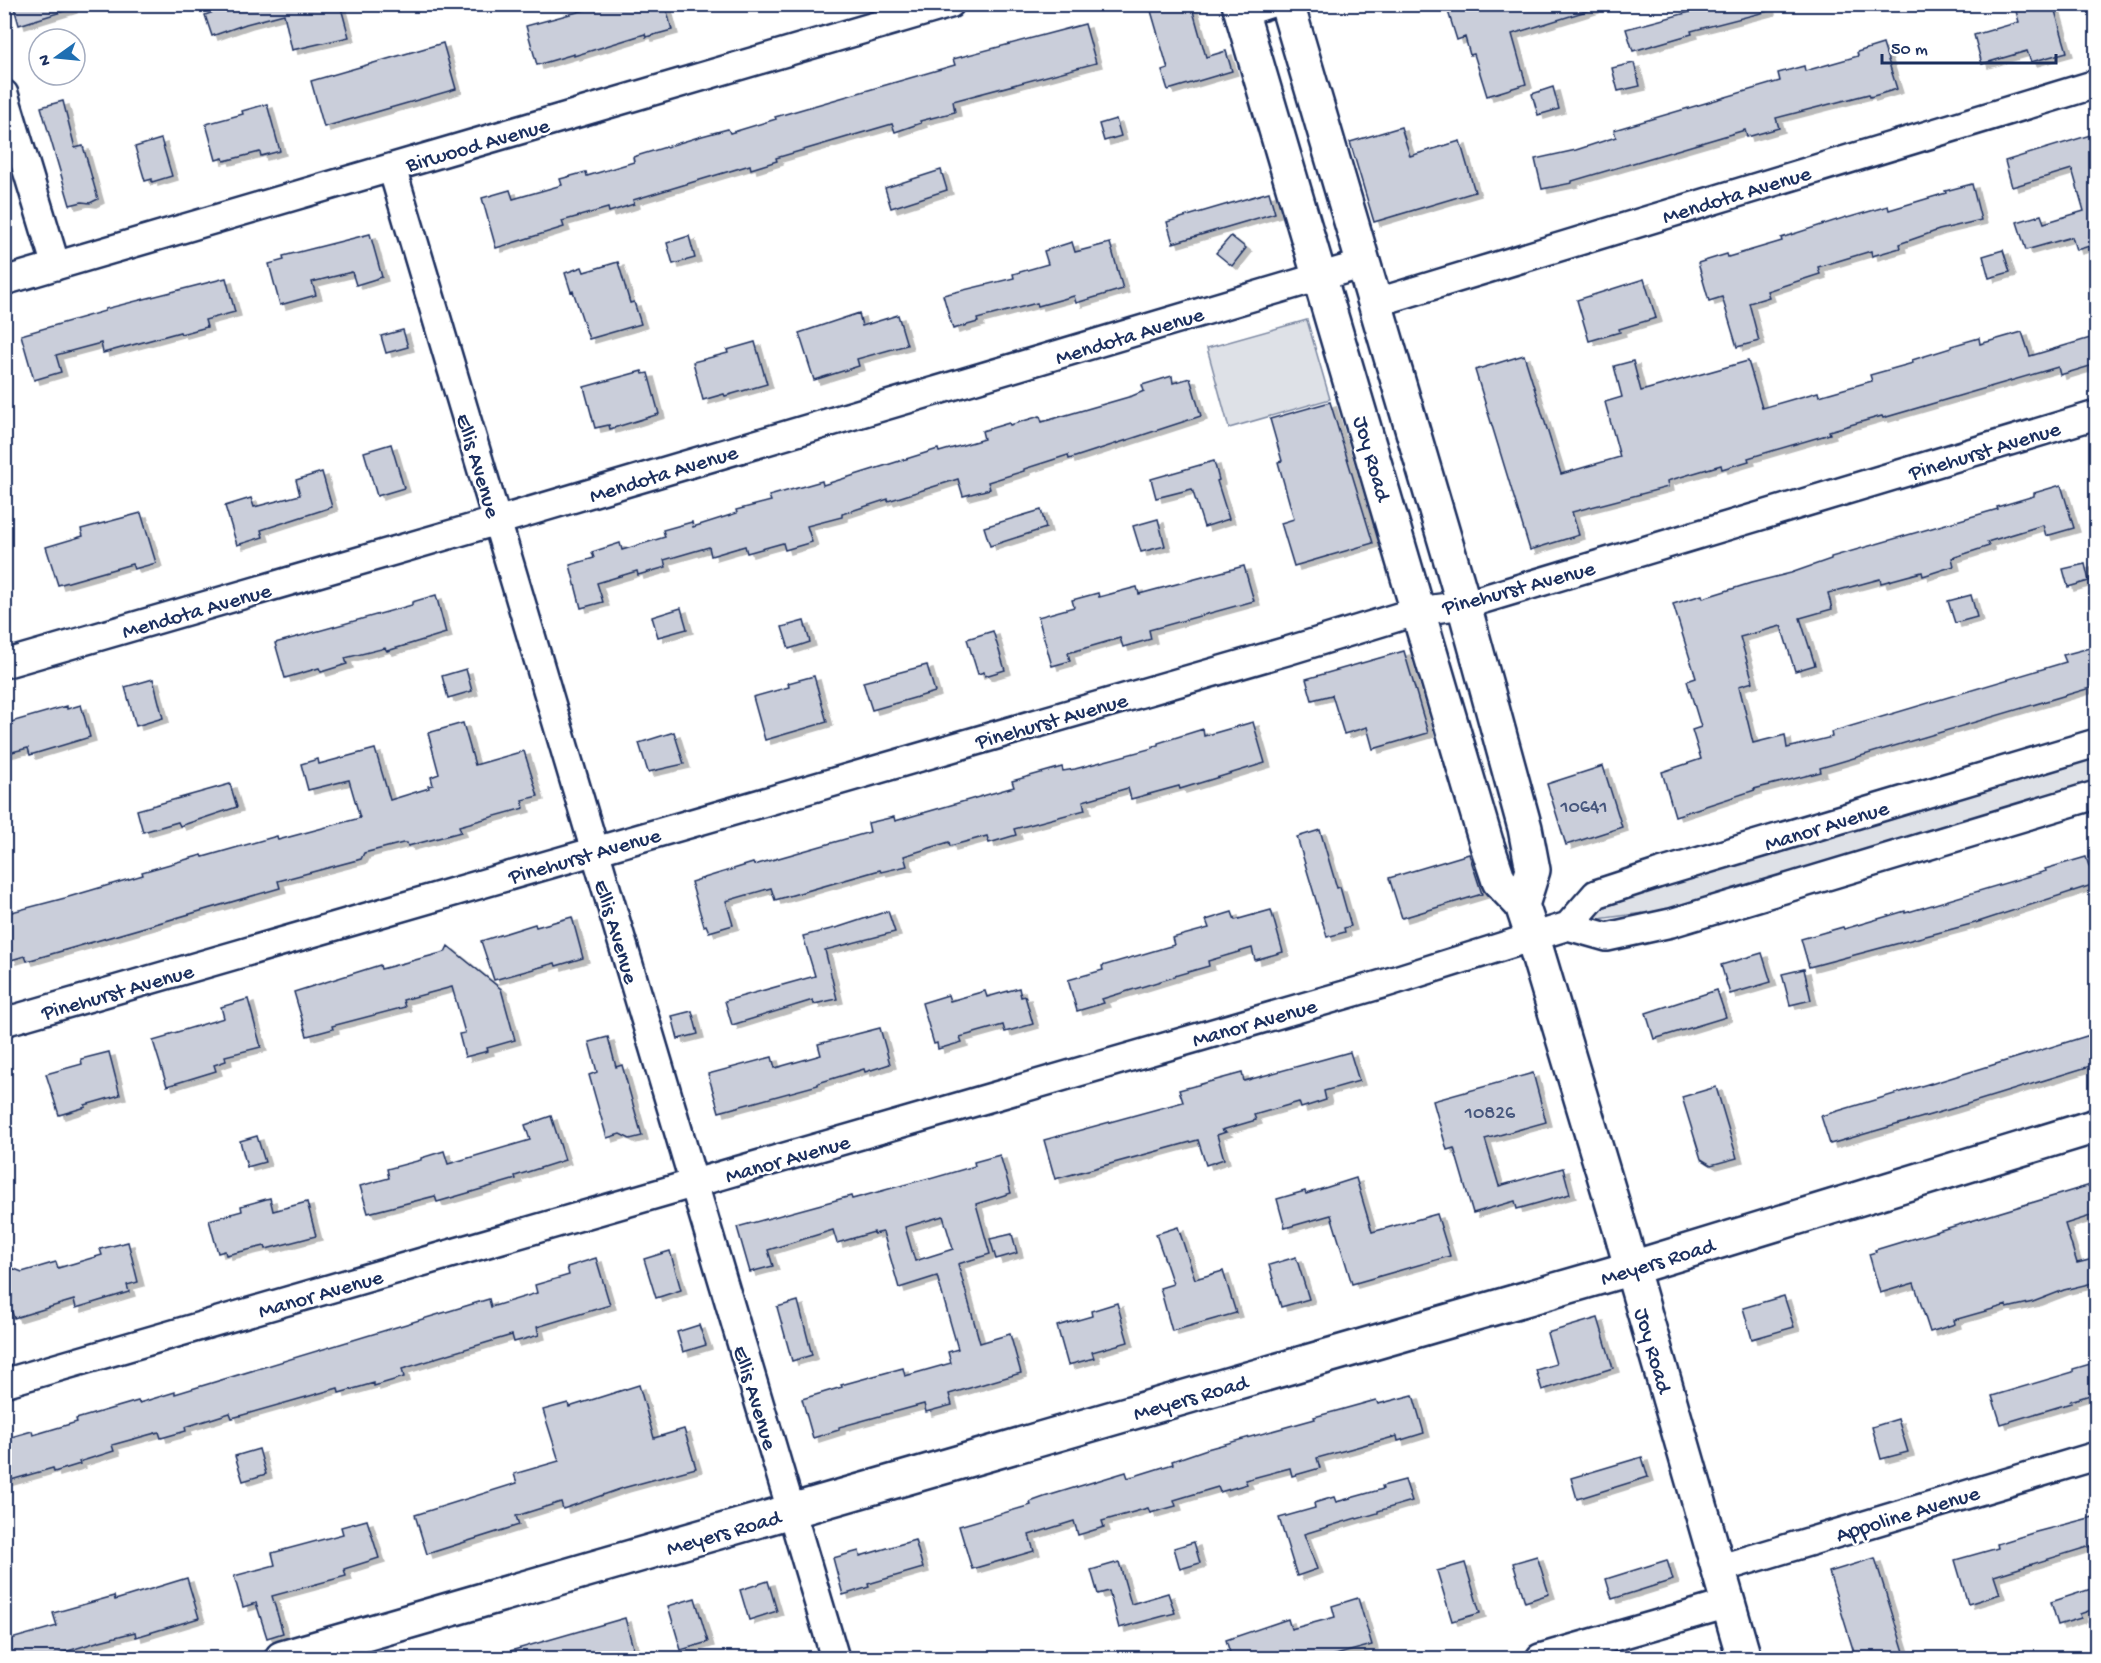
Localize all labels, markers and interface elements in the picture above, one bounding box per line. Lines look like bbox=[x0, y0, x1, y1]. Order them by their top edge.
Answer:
north arrow bbox=[27, 27, 87, 87]
scale bar bbox=[1882, 27, 2056, 65]
text: 50 m bbox=[1891, 40, 1928, 61]
text: N bbox=[35, 52, 56, 67]
street label: Birwood Avenue bbox=[402, 114, 553, 180]
street label: Mendota Avenue bbox=[1660, 162, 1815, 232]
street label: Mendota Avenue bbox=[1053, 303, 1208, 373]
street label: Ellis Avenue bbox=[448, 411, 505, 522]
street label: Joy Road bbox=[1346, 414, 1395, 507]
street label: Pinehurst Avenue bbox=[1905, 417, 2065, 489]
street label: Mendota Avenue bbox=[587, 441, 742, 511]
street label: Pinehurst Avenue bbox=[1439, 557, 1599, 623]
street label: Mendota Avenue bbox=[120, 579, 275, 647]
street label: Pinehurst Avenue bbox=[972, 689, 1132, 757]
street label: Manor Avenue bbox=[1762, 796, 1893, 859]
house number: 10641 bbox=[1559, 797, 1608, 820]
street label: Pinehurst Avenue bbox=[505, 824, 665, 892]
street label: Ellis Avenue bbox=[586, 877, 643, 988]
street label: Pinehurst Avenue bbox=[38, 960, 198, 1028]
street label: Manor Avenue bbox=[1190, 994, 1321, 1055]
house number: 10826 bbox=[1464, 1103, 1516, 1126]
street label: Manor Avenue bbox=[723, 1130, 854, 1191]
street label: Meyers Road bbox=[1598, 1234, 1720, 1294]
street label: Manor Avenue bbox=[256, 1265, 387, 1326]
street label: Joy Road bbox=[1627, 1306, 1676, 1399]
street label: Ellis Avenue bbox=[725, 1343, 782, 1454]
street label: Meyers Road bbox=[1131, 1371, 1253, 1429]
street label: Appoline Avenue bbox=[1833, 1481, 1984, 1550]
street label: Meyers Road bbox=[664, 1506, 786, 1564]

